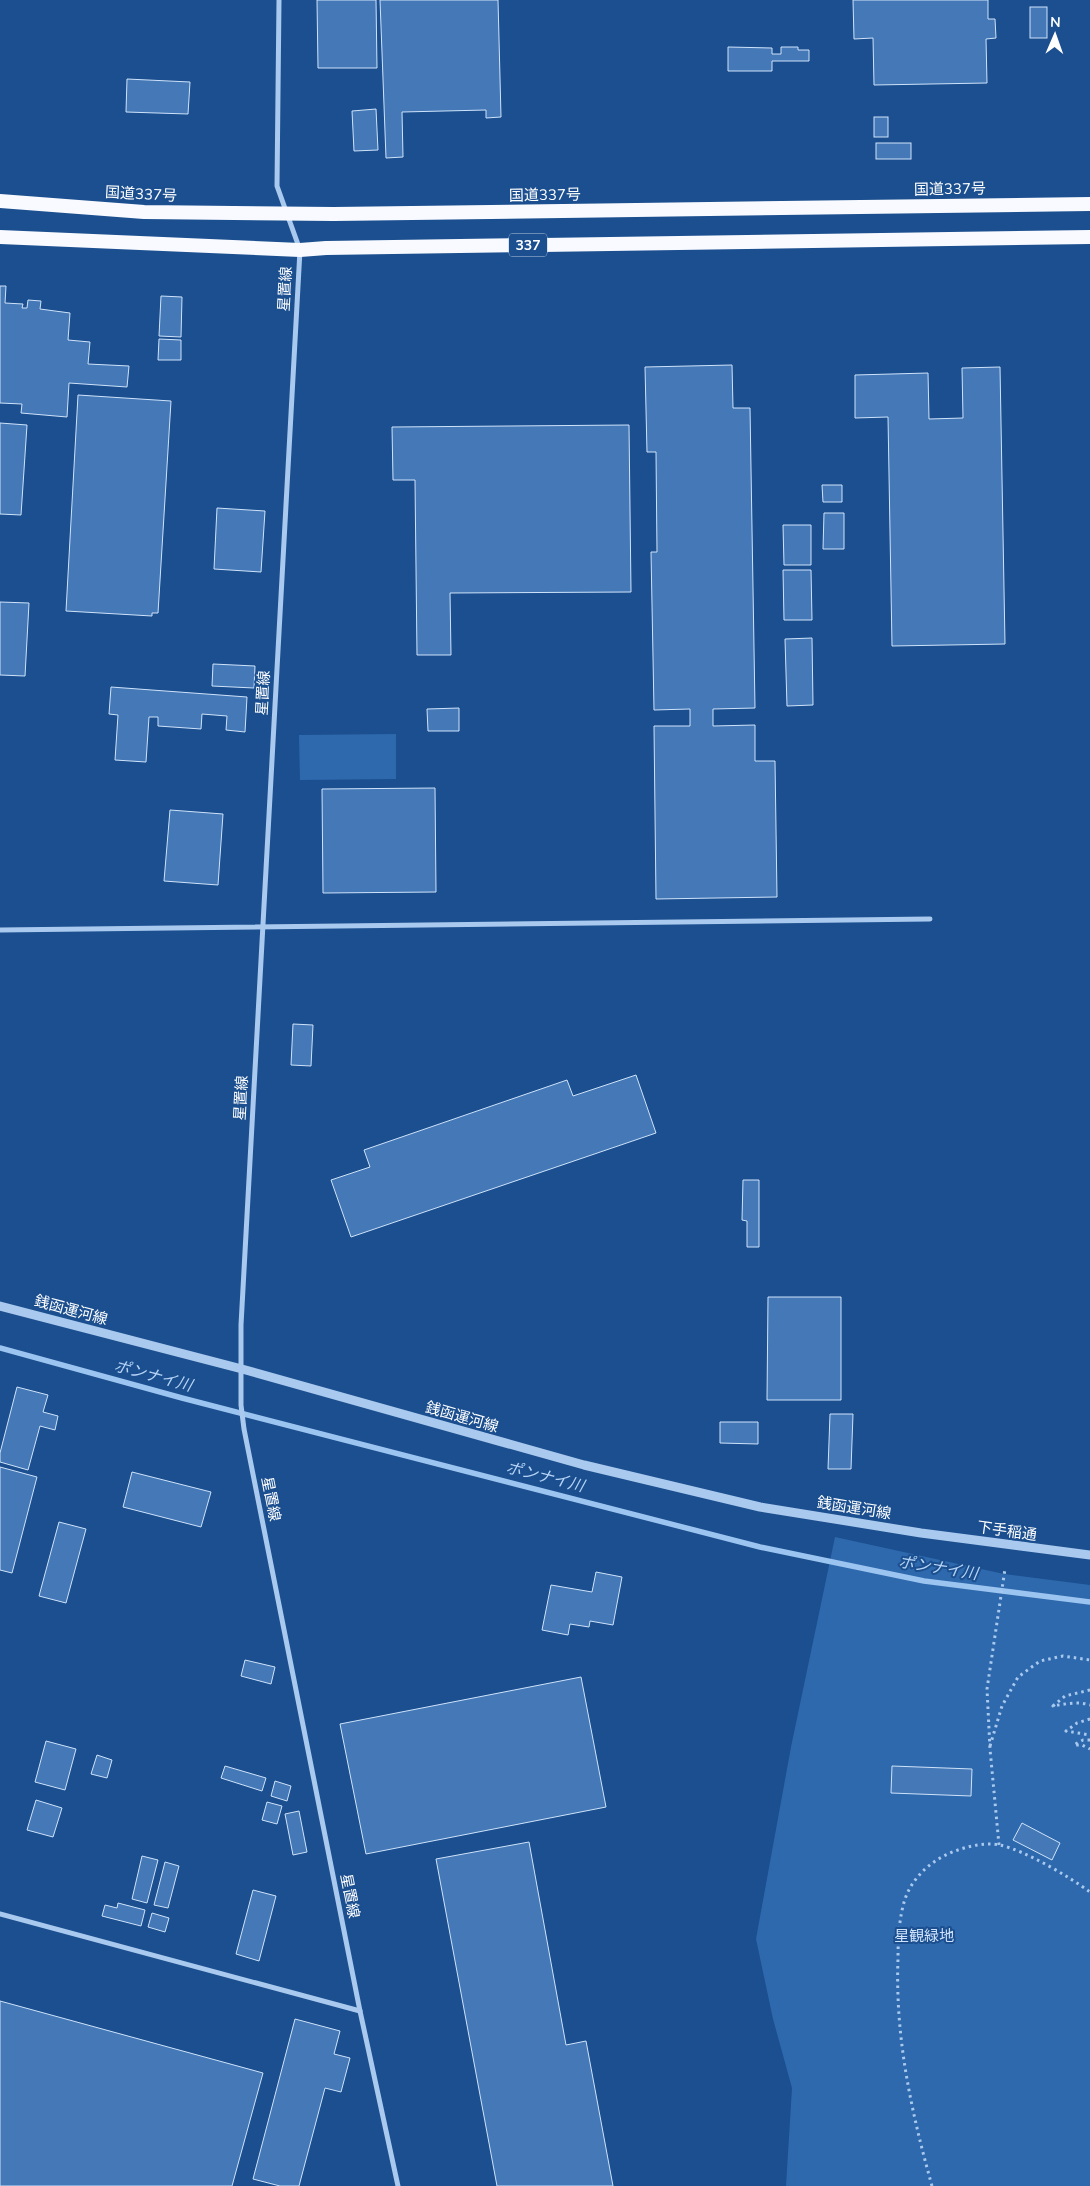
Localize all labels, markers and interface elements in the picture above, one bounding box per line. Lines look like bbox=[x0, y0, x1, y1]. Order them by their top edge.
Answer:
north arrow bbox=[1030, 10, 1080, 60]
text: N bbox=[1050, 13, 1061, 32]
street label: 国道337号 bbox=[914, 178, 986, 200]
street label: 国道337号 bbox=[105, 182, 177, 206]
street label: 国道337号 bbox=[509, 184, 581, 206]
road number: 337 bbox=[509, 234, 547, 256]
street label: 星置線 bbox=[274, 266, 296, 312]
street label: 星置線 bbox=[252, 670, 274, 716]
street label: 星置線 bbox=[230, 1075, 252, 1121]
street label: 銭函運河線 bbox=[32, 1291, 110, 1329]
water label: ポンナイ川 bbox=[112, 1355, 196, 1397]
street label: 銭函運河線 bbox=[423, 1397, 501, 1437]
water label: ポンナイ川 bbox=[504, 1457, 588, 1498]
street label: 星置線 bbox=[257, 1475, 285, 1523]
street label: 銭函運河線 bbox=[815, 1492, 893, 1524]
street label: 下手稲通 bbox=[976, 1517, 1038, 1545]
water label: ポンナイ川 bbox=[897, 1551, 981, 1585]
street label: 星置線 bbox=[336, 1872, 364, 1920]
park label: 星観緑地 bbox=[894, 1926, 954, 1946]

